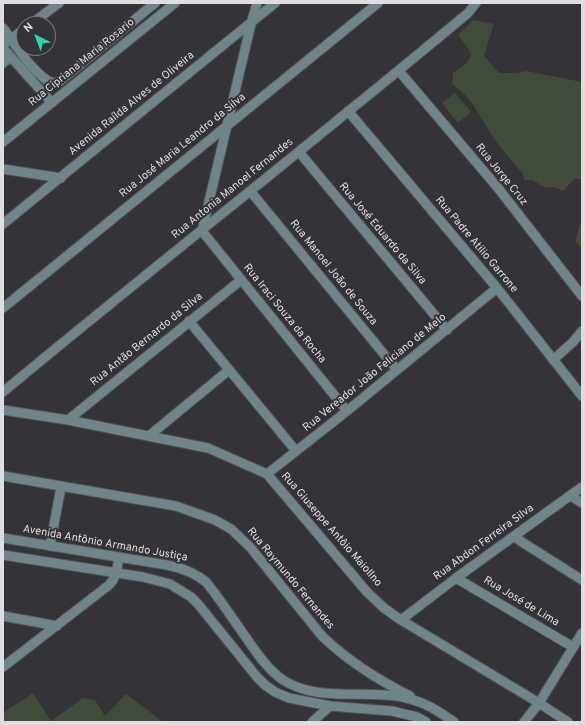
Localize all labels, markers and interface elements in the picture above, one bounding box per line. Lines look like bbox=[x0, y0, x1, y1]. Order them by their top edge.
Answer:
north arrow bbox=[16, 16, 56, 56]
street label: Rua Cipriana Maria Rosario bbox=[26, 16, 138, 110]
text: N bbox=[21, 20, 36, 36]
street label: Avenida Raílda Alves de Oliveira bbox=[67, 49, 197, 159]
street label: Rua José Maria Leandro da Silva bbox=[117, 91, 249, 201]
street label: Rua Antonia Manoel Fernandes bbox=[170, 136, 296, 242]
street label: Rua Jorge Cruz bbox=[472, 141, 530, 209]
street label: Rua José Eduardo da Silva bbox=[336, 180, 428, 288]
street label: Rua Padre Atilio Garrone bbox=[432, 194, 520, 296]
street label: Rua Manoel João de Souza bbox=[286, 218, 380, 328]
street label: Rua Iraci Souza da Rocha bbox=[240, 262, 328, 366]
street label: Rua Antão Bernardo da Silva bbox=[88, 291, 206, 389]
street label: Rua Vereador João Feliciano de Melo bbox=[301, 311, 449, 435]
street label: Rua Giuseppe Antôio Maiollno bbox=[278, 470, 384, 590]
street label: Rua Abdon Ferreira Silva bbox=[431, 502, 537, 584]
street label: Avenida Antônio Armando Justiça bbox=[22, 523, 188, 565]
street label: Rua Raymundo Fernandes bbox=[244, 525, 336, 633]
street label: Rua José de Lima bbox=[481, 574, 561, 630]

